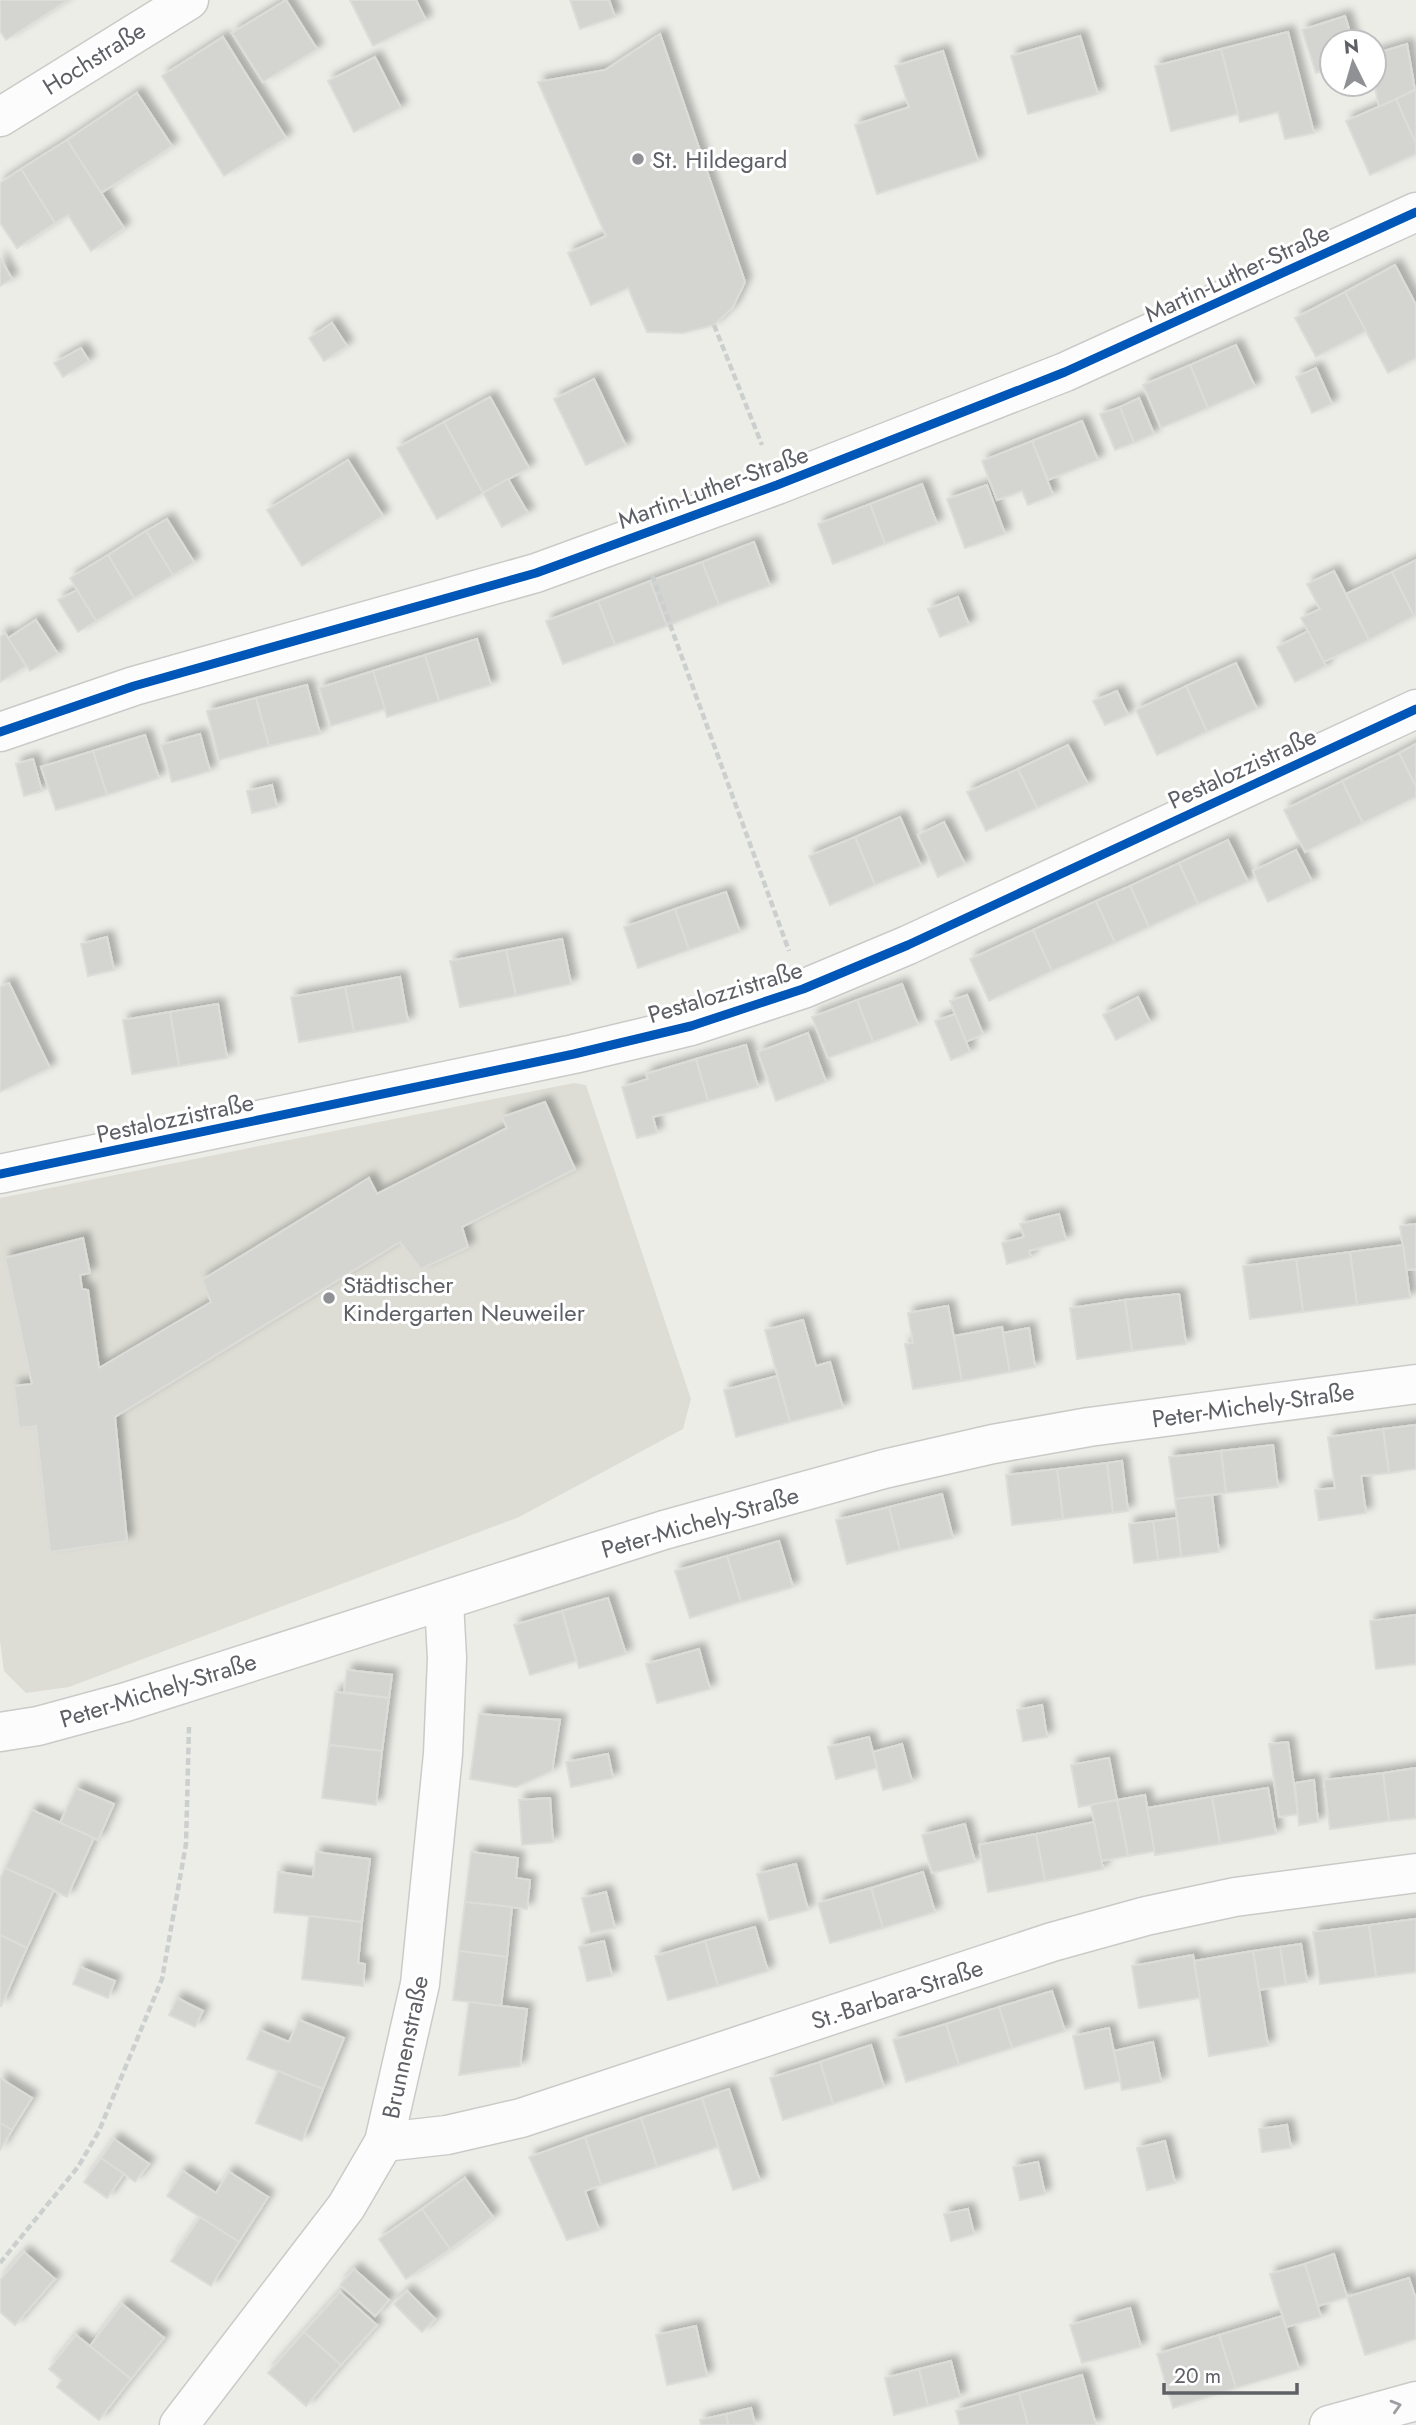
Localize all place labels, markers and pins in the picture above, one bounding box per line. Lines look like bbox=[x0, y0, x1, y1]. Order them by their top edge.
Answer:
place label: St. Hildegard bbox=[652, 142, 787, 177]
marker: St. Hildegard bbox=[630, 151, 646, 167]
place label: Städtischer Kindergarten Neuweiler bbox=[343, 1267, 586, 1330]
marker: Städtischer Kindergarten Neuweiler bbox=[321, 1290, 337, 1306]

